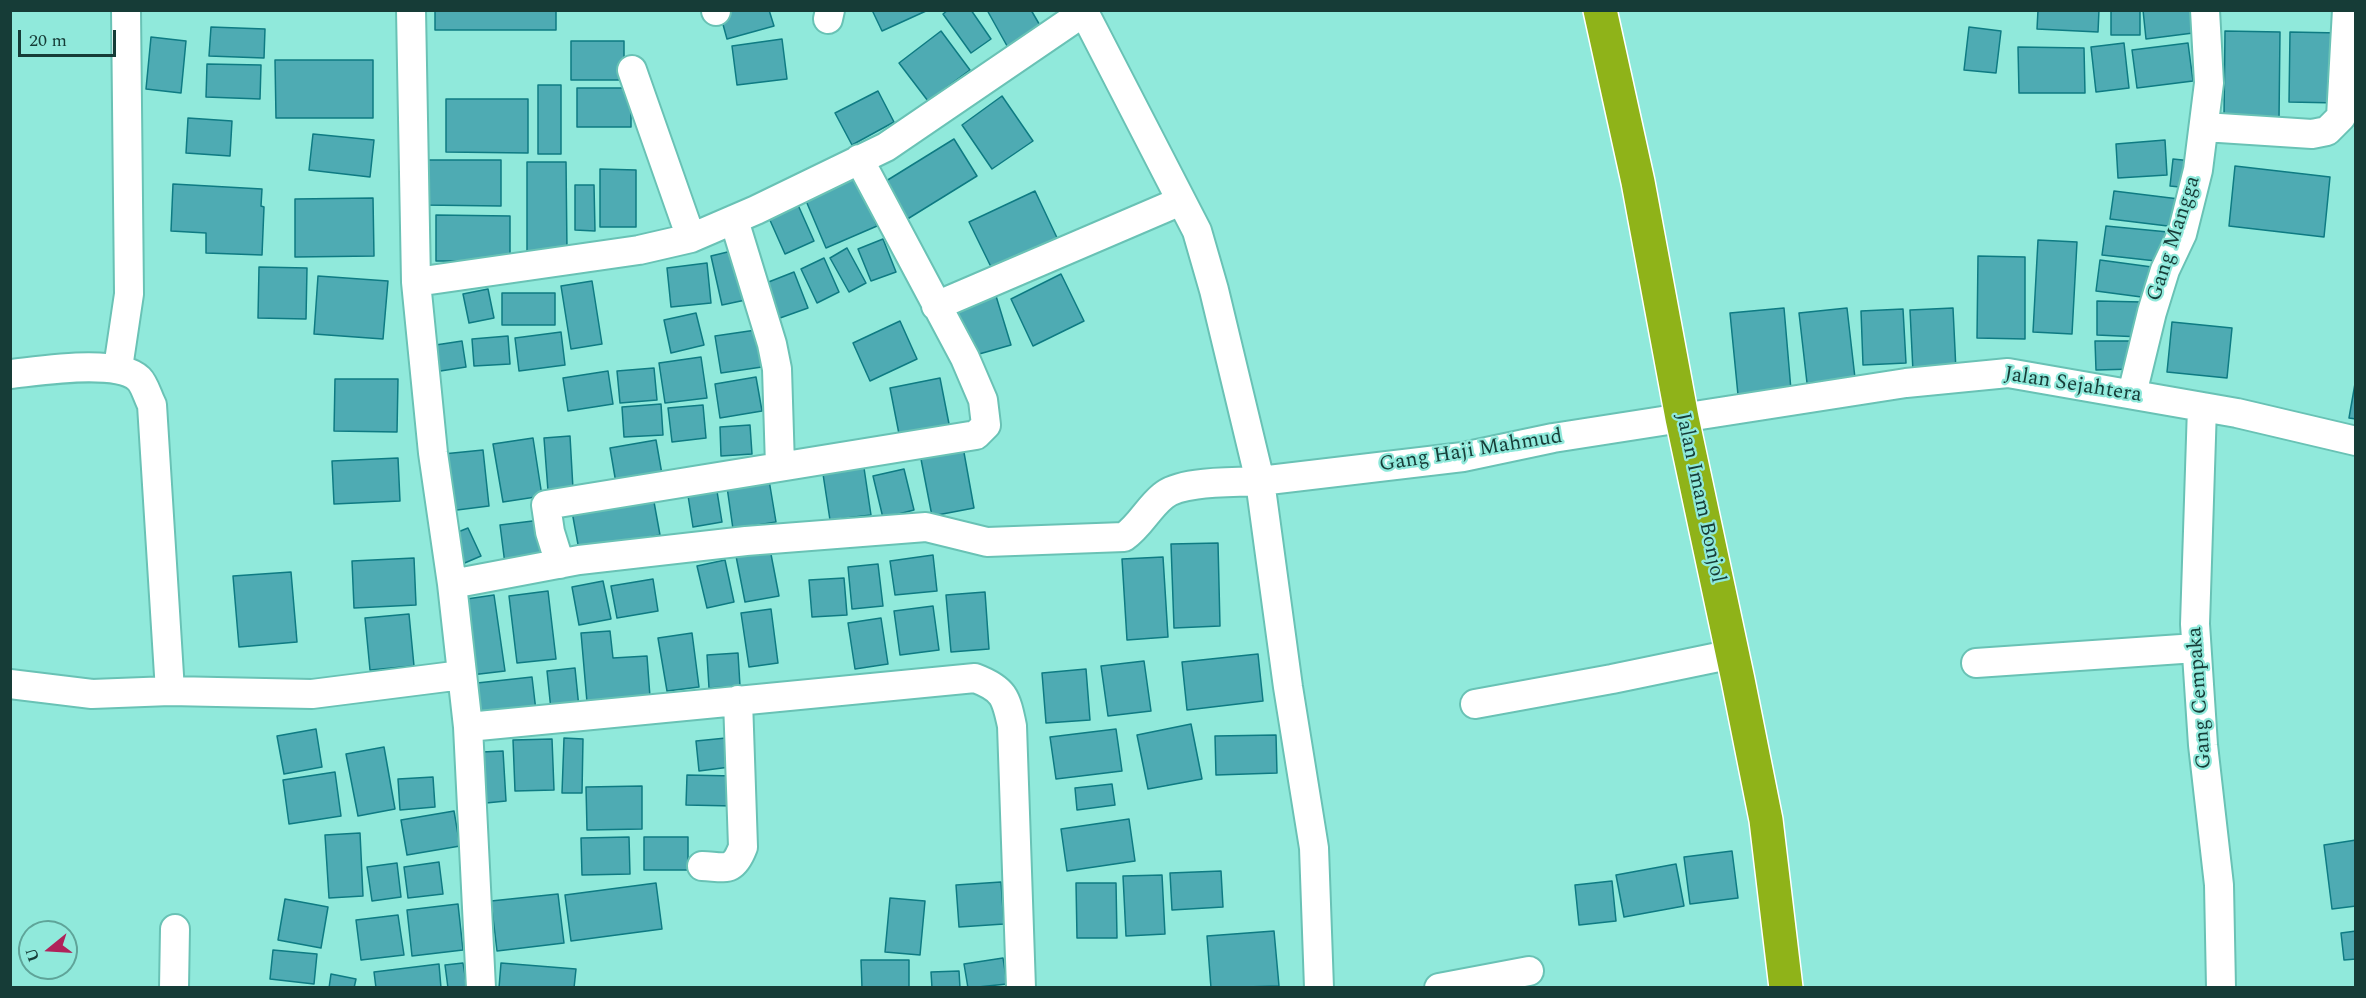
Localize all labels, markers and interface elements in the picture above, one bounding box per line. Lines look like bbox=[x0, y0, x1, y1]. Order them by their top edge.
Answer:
scale bar bbox=[21, 18, 118, 56]
text: 20 m bbox=[29, 27, 67, 54]
street label: Gang Mangga bbox=[2143, 173, 2207, 305]
street label: Jalan Sejahtera bbox=[2002, 363, 2144, 409]
street label: Jalan Imam Bonjol bbox=[1669, 411, 1729, 585]
street label: Gang Haji Mahmud bbox=[1378, 425, 1564, 479]
street label: Gang Cempaka bbox=[2183, 626, 2219, 770]
north arrow bbox=[18, 920, 78, 980]
text: U bbox=[19, 945, 46, 965]

